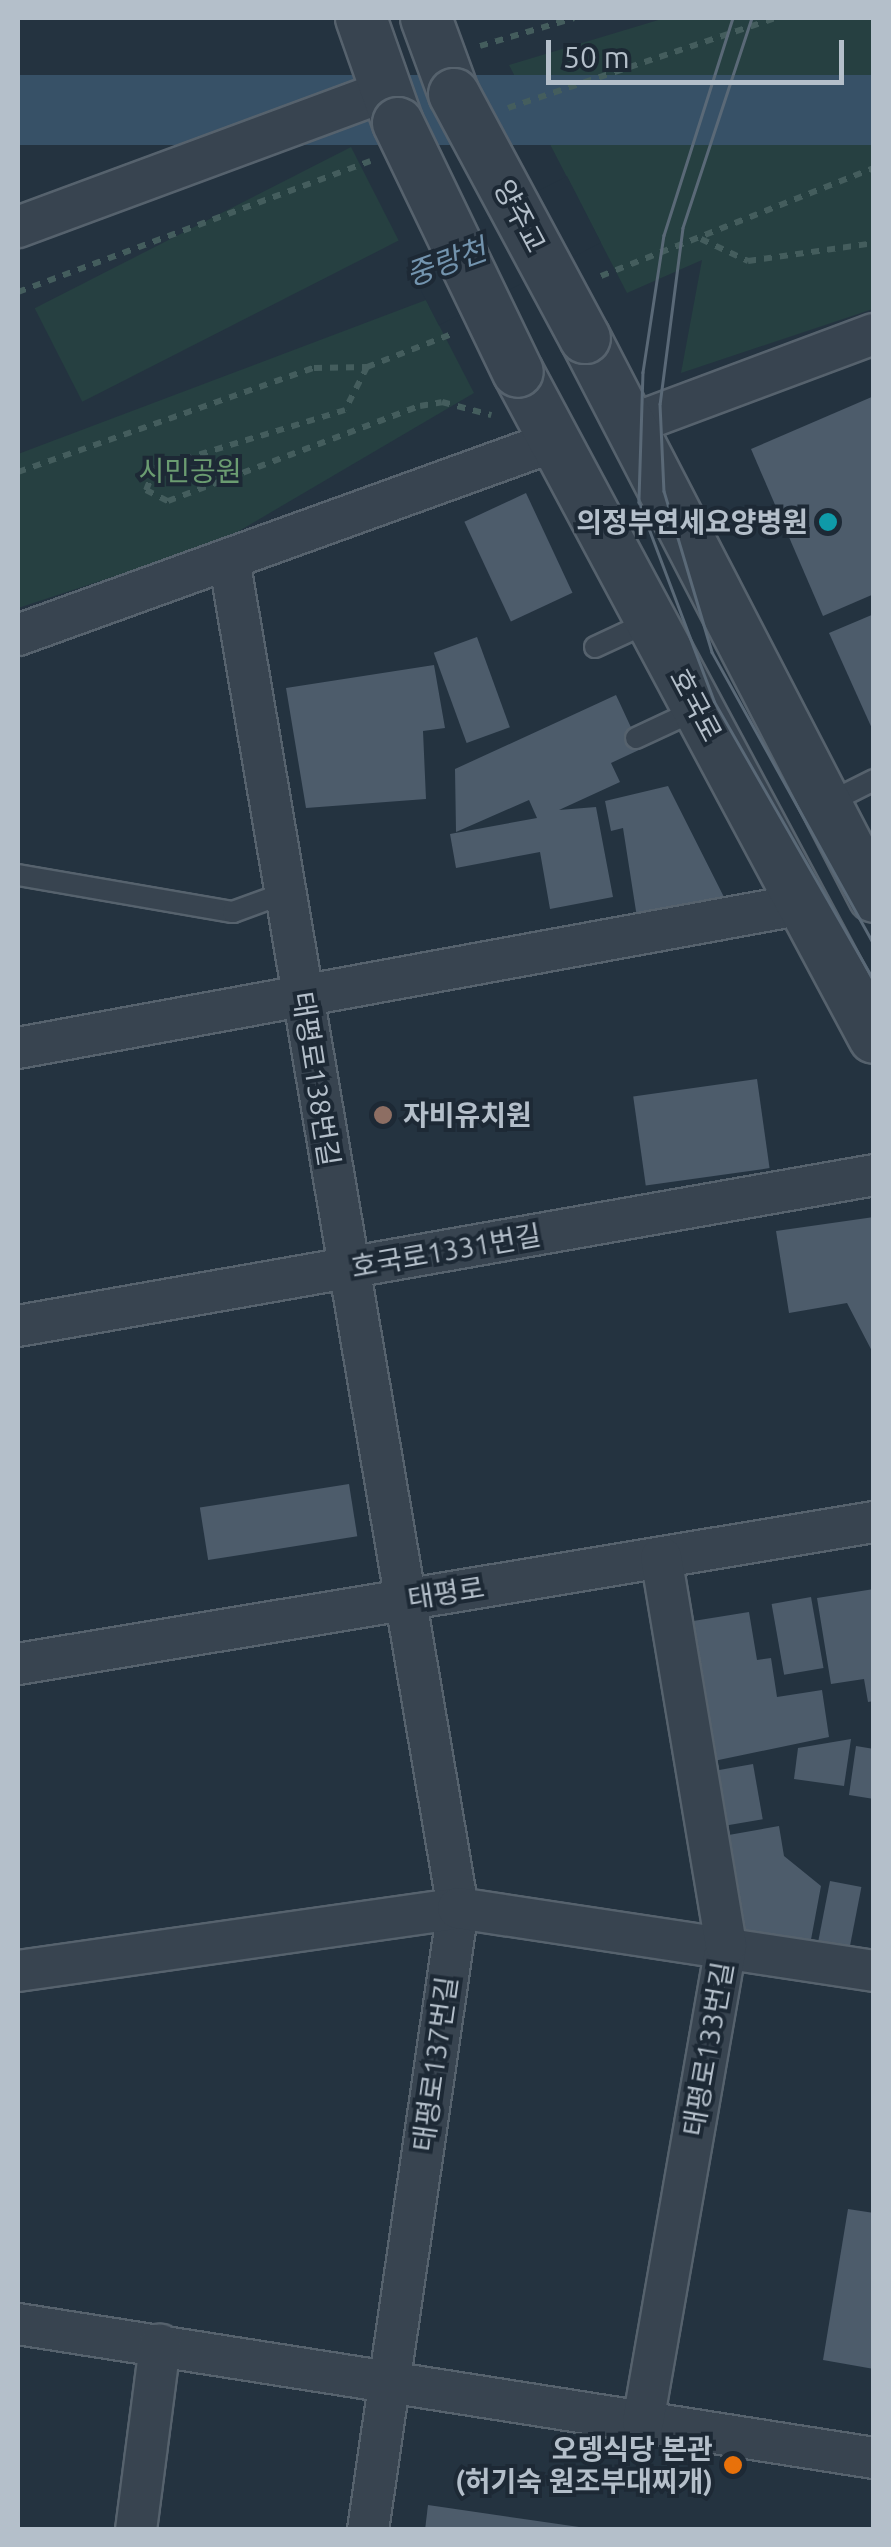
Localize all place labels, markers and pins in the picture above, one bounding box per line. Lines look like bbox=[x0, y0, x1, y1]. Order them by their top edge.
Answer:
place label: 의정부연세요양병원 bbox=[576, 505, 808, 539]
marker: 의정부연세요양병원 bbox=[817, 511, 839, 533]
place label: 자비유치원 bbox=[403, 1098, 532, 1132]
marker: 자비유치원 bbox=[372, 1104, 394, 1126]
place label: 오뎅식당 본관 (허기숙 원조부대찌개) bbox=[455, 2432, 713, 2498]
marker: 오뎅식당 본관 (허기숙 원조부대찌개) bbox=[722, 2454, 744, 2476]

